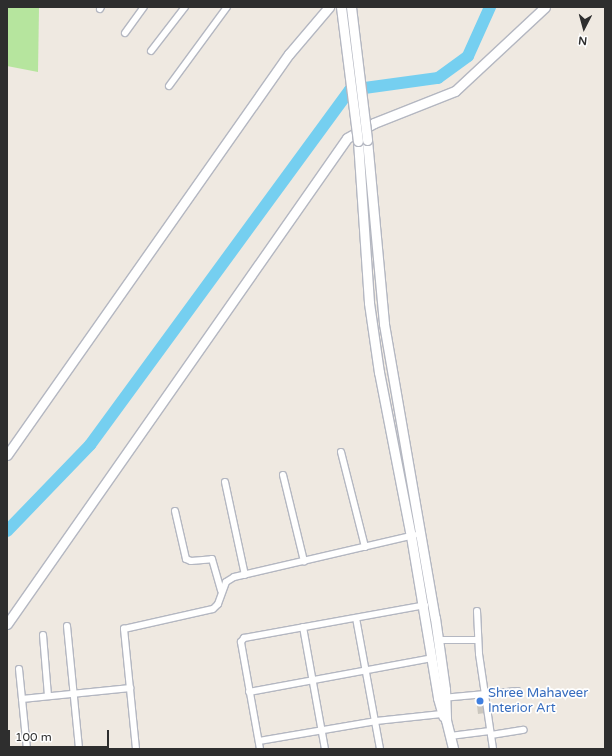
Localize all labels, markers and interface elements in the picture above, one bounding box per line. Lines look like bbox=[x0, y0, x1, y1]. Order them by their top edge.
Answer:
north arrow bbox=[564, 8, 604, 48]
text: N bbox=[578, 34, 588, 47]
place label: Shree Mahaveer Interior Art bbox=[488, 686, 588, 717]
marker: Shree Mahaveer Interior Art bbox=[475, 696, 485, 706]
scale bar bbox=[10, 722, 111, 748]
text: 100 m bbox=[15, 730, 52, 744]

